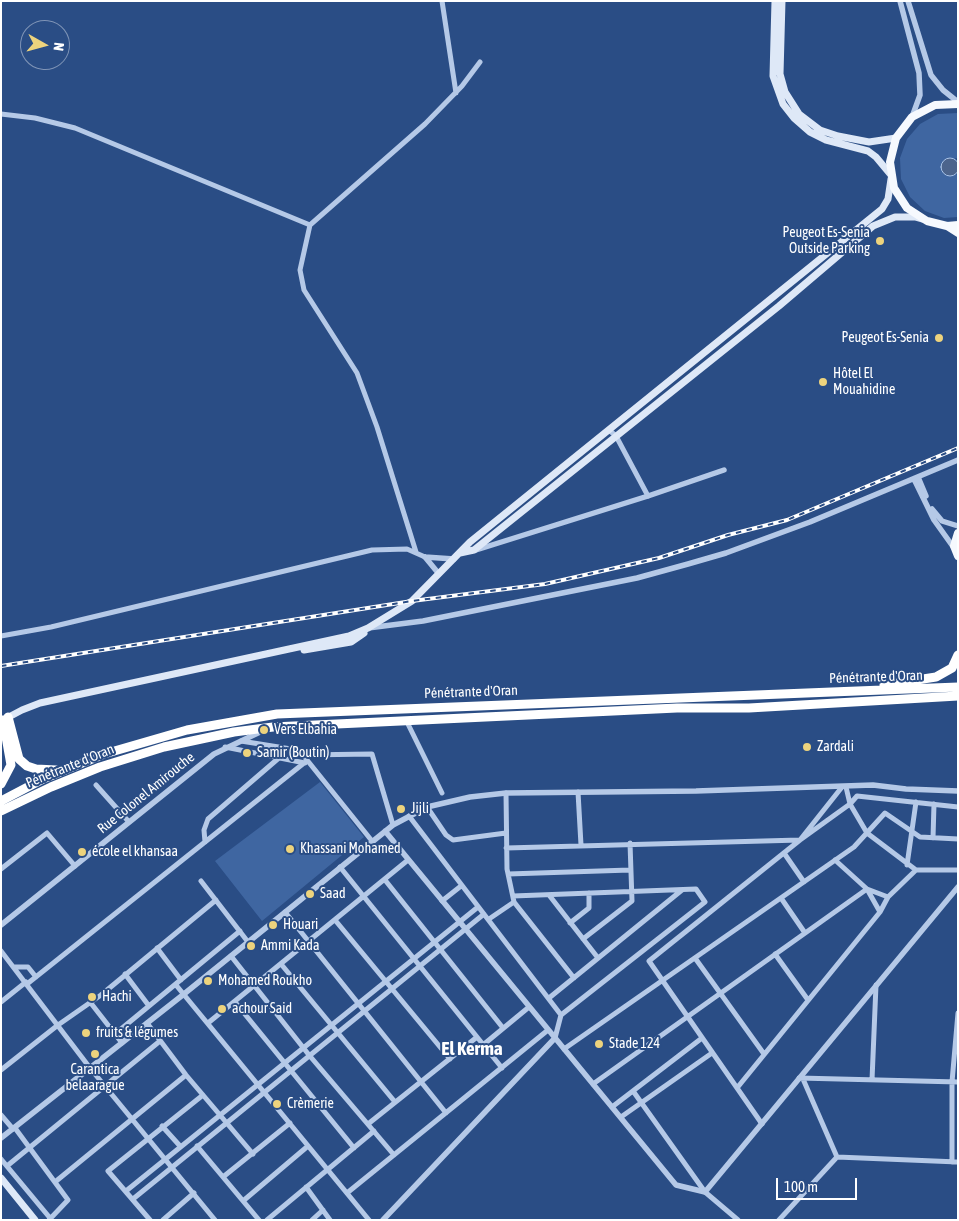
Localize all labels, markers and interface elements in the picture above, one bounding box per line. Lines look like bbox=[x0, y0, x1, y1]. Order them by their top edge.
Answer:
north arrow bbox=[20, 20, 70, 70]
text: N bbox=[50, 42, 67, 52]
place label: Peugeot Es-Senia Outside Parking bbox=[782, 225, 870, 258]
marker: Peugeot Es-Senia Outside Parking bbox=[874, 235, 886, 247]
place label: Peugeot Es-Senia bbox=[841, 330, 929, 346]
marker: Peugeot Es-Senia bbox=[933, 332, 945, 344]
place label: Hôtel El Mouahidine bbox=[833, 366, 895, 398]
marker: Hôtel El Mouahidine bbox=[817, 376, 829, 388]
street label: Pénétrante d'Oran bbox=[829, 667, 923, 687]
street label: Pénétrante d'Oran bbox=[424, 682, 518, 702]
place label: Vers Elbahia bbox=[274, 722, 337, 738]
marker: Vers Elbahia bbox=[258, 724, 270, 736]
place label: Zardali bbox=[817, 739, 854, 755]
street label: Pénétrante d'Oran bbox=[23, 741, 117, 791]
marker: Zardali bbox=[801, 741, 813, 753]
place label: Samir (Boutin) bbox=[257, 745, 329, 761]
marker: Samir (Boutin) bbox=[241, 747, 253, 759]
street label: Rue Colonel Amirouche bbox=[94, 749, 198, 837]
place label: Jijli bbox=[411, 801, 429, 817]
marker: Jijli bbox=[395, 803, 407, 815]
place label: Khassani Mohamed bbox=[300, 841, 401, 857]
marker: Khassani Mohamed bbox=[284, 843, 296, 855]
place label: école el khansaa bbox=[92, 844, 178, 860]
marker: école el khansaa bbox=[76, 846, 88, 858]
place label: Saad bbox=[320, 886, 346, 902]
marker: Saad bbox=[304, 888, 316, 900]
place label: Houari bbox=[283, 917, 318, 933]
marker: Houari bbox=[267, 919, 279, 931]
place label: Ammi Kada bbox=[261, 938, 319, 954]
marker: Ammi Kada bbox=[245, 940, 257, 952]
place label: Mohamed Roukho bbox=[218, 973, 312, 989]
marker: Mohamed Roukho bbox=[202, 975, 214, 987]
place label: Hachi bbox=[102, 989, 132, 1005]
marker: Hachi bbox=[86, 991, 98, 1003]
place label: achour Said bbox=[232, 1001, 292, 1017]
marker: achour Said bbox=[216, 1003, 228, 1015]
place label: fruits & légumes bbox=[96, 1025, 178, 1041]
marker: fruits & légumes bbox=[80, 1027, 92, 1039]
place label: Stade 124 bbox=[609, 1036, 660, 1052]
district label: El Kerma bbox=[441, 1038, 503, 1060]
marker: Stade 124 bbox=[593, 1038, 605, 1050]
marker: Carantica belaarague bbox=[89, 1048, 101, 1060]
place label: Carantica belaarague bbox=[65, 1062, 125, 1094]
place label: Crèmerie bbox=[287, 1096, 334, 1112]
marker: Crèmerie bbox=[271, 1098, 283, 1110]
scale bar bbox=[779, 1168, 860, 1200]
text: 100 m bbox=[784, 1178, 818, 1195]

